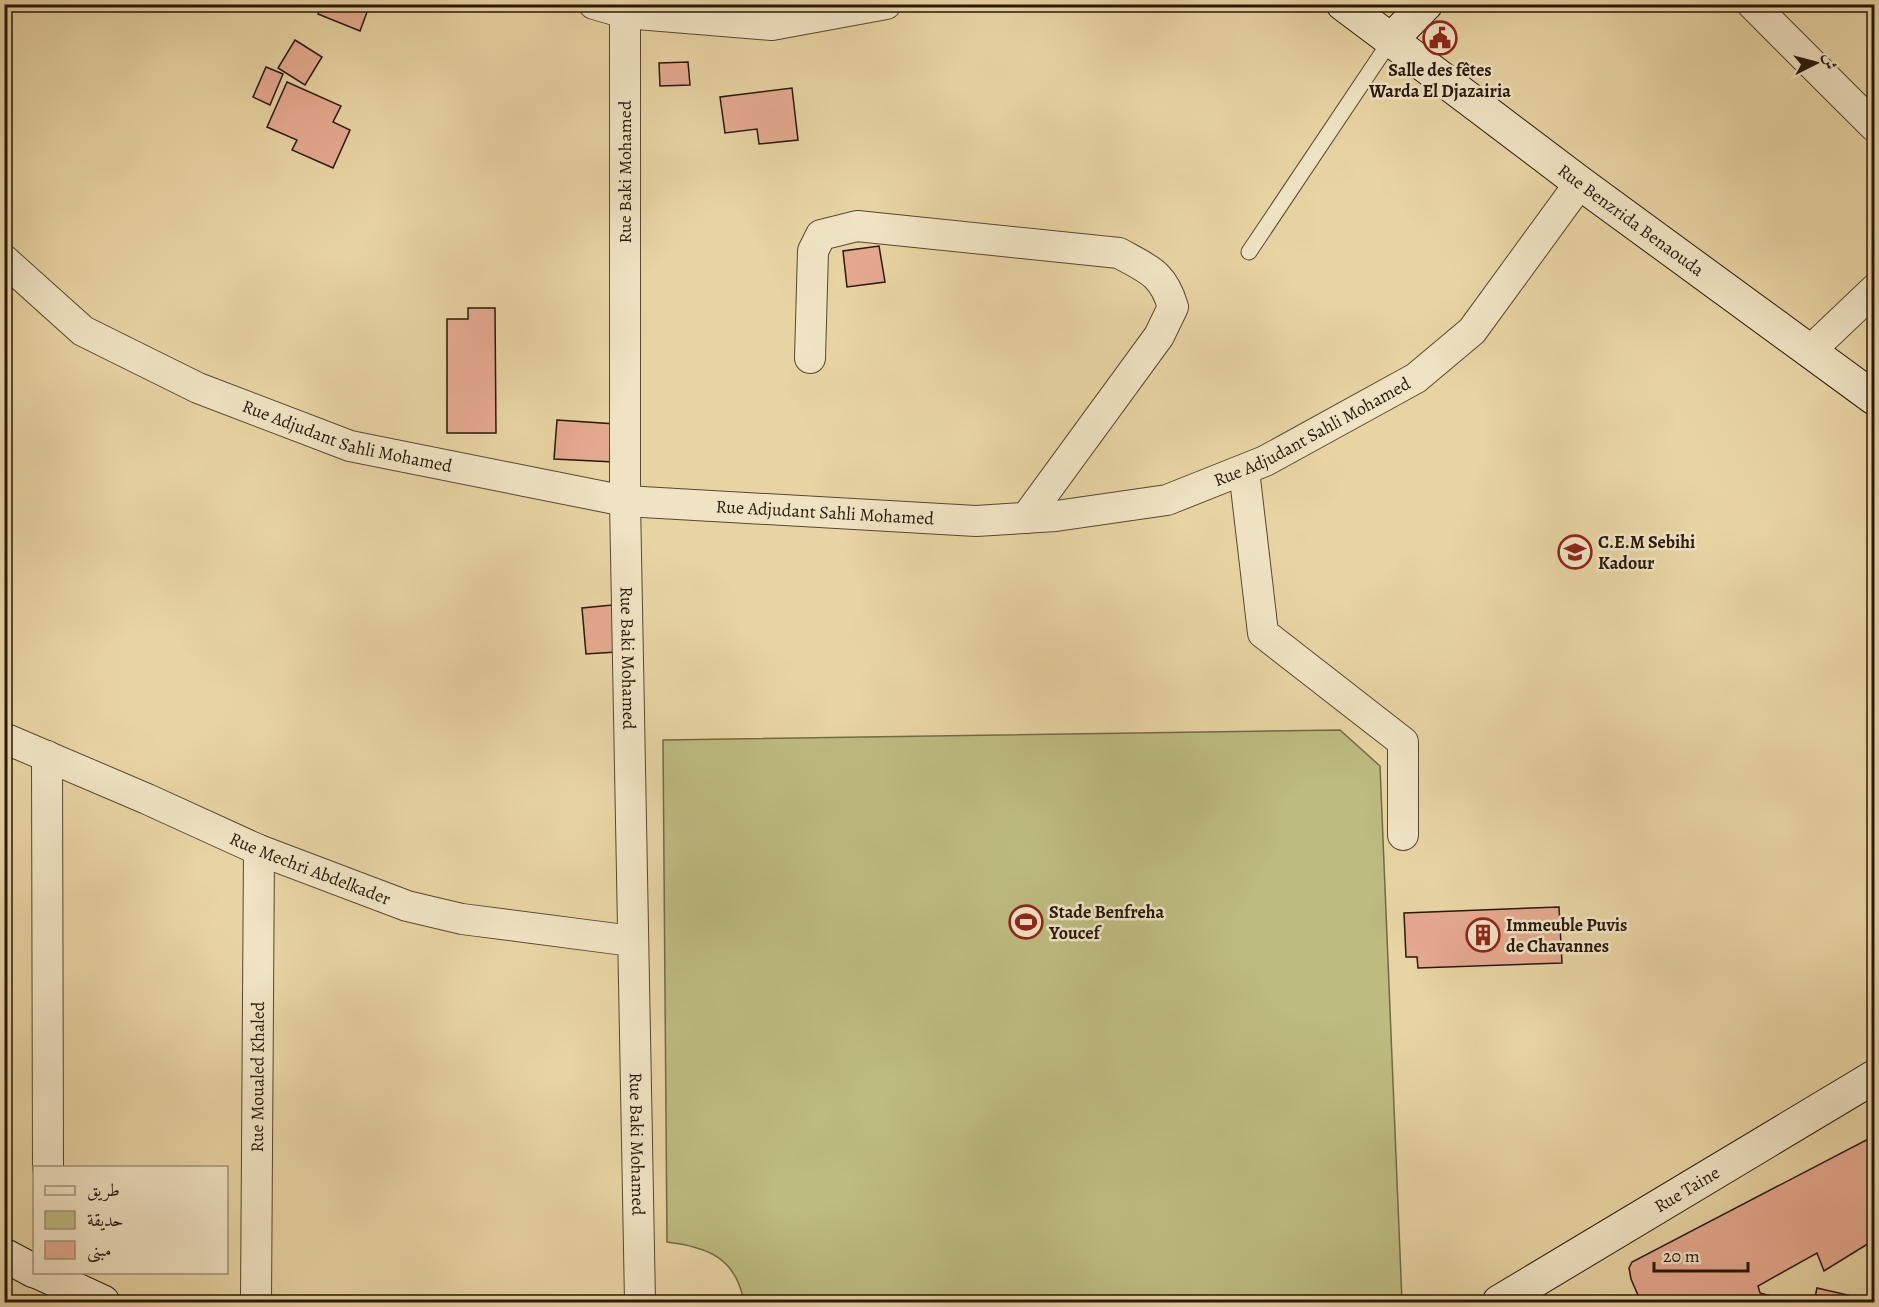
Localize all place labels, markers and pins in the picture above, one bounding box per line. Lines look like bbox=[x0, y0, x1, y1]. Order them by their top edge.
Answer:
public building icon: Salle des fêtes Warda El Djazairia bbox=[1422, 20, 1458, 56]
place label: Salle des fêtes Warda El Djazairia bbox=[1368, 58, 1511, 103]
place label: C.E.M Sebihi Kadour bbox=[1598, 530, 1695, 575]
school or university icon: C.E.M Sebihi Kadour bbox=[1557, 534, 1593, 570]
place label: Stade Benfreha Youcef bbox=[1048, 900, 1164, 945]
sports icon: Stade Benfreha Youcef bbox=[1008, 904, 1044, 940]
place label: Immeuble Puvis de Chavannes bbox=[1506, 913, 1627, 958]
building icon: Immeuble Puvis de Chavannes bbox=[1465, 917, 1501, 953]

